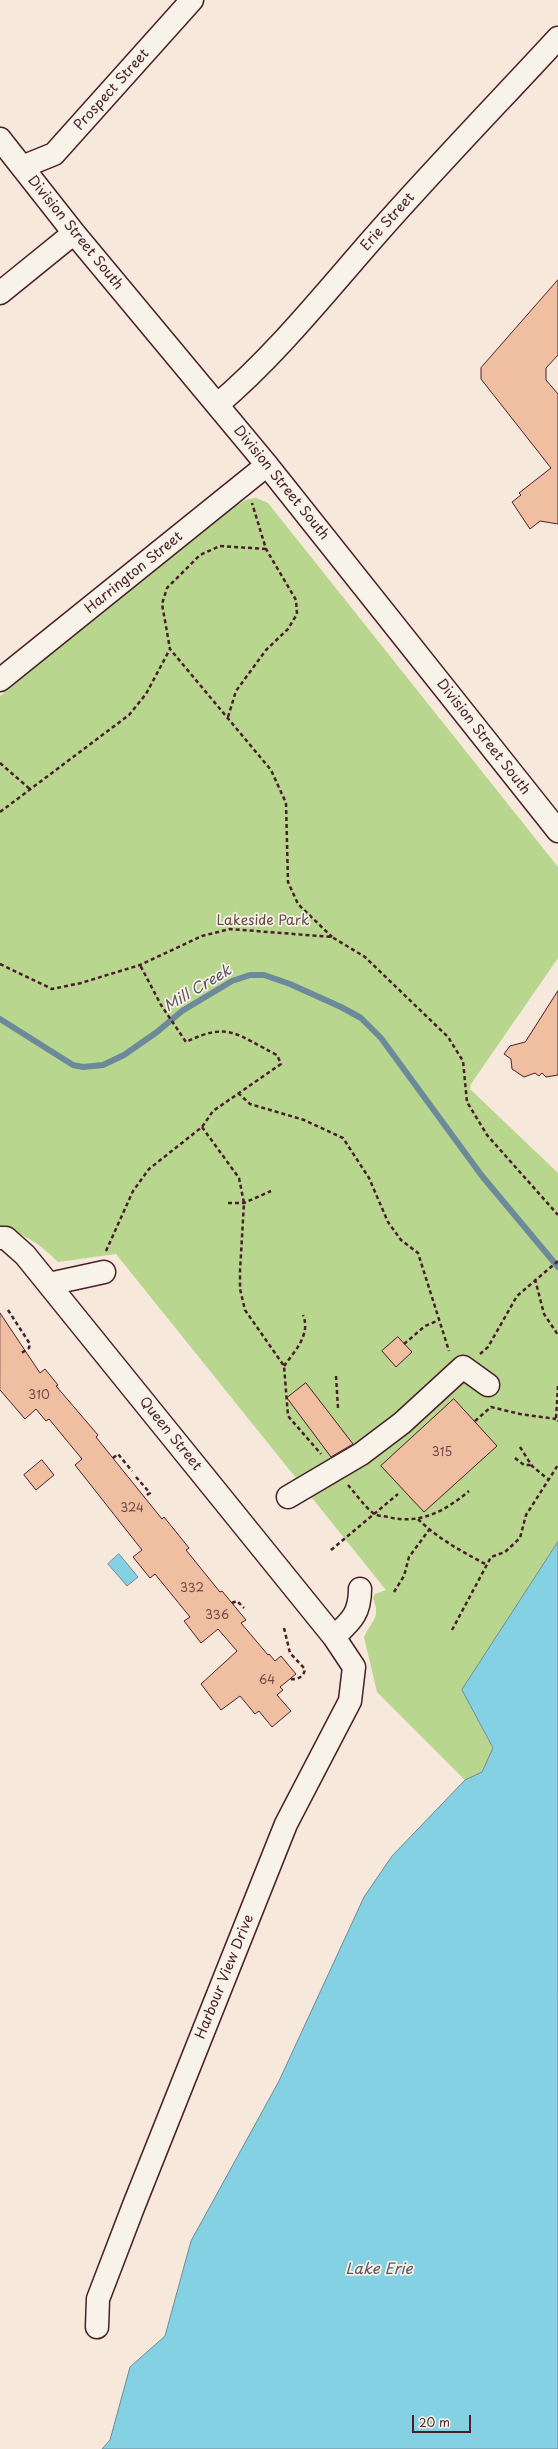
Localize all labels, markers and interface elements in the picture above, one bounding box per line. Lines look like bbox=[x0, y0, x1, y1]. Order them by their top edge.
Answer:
street label: Prospect Street bbox=[71, 46, 153, 134]
street label: Division Street South bbox=[24, 172, 126, 294]
street label: Erie Street bbox=[358, 189, 418, 255]
street label: Division Street South bbox=[230, 422, 332, 544]
street label: Harrington Street bbox=[82, 528, 186, 618]
street label: Division Street South bbox=[433, 676, 533, 798]
park label: Lakeside Park bbox=[216, 913, 310, 929]
water label: Mill Creek bbox=[161, 962, 235, 1016]
house number: 310 bbox=[28, 1389, 50, 1403]
street label: Queen Street bbox=[135, 1394, 205, 1474]
house number: 315 bbox=[432, 1446, 452, 1460]
house number: 324 bbox=[120, 1502, 144, 1516]
house number: 332 bbox=[180, 1582, 204, 1596]
house number: 336 bbox=[205, 1609, 229, 1623]
house number: 64 bbox=[259, 1674, 275, 1688]
street label: Harbour View Drive bbox=[192, 1912, 258, 2042]
water label: Lake Erie bbox=[345, 2261, 413, 2279]
scale bar bbox=[414, 2407, 473, 2433]
text: 20 m bbox=[419, 2413, 450, 2431]

